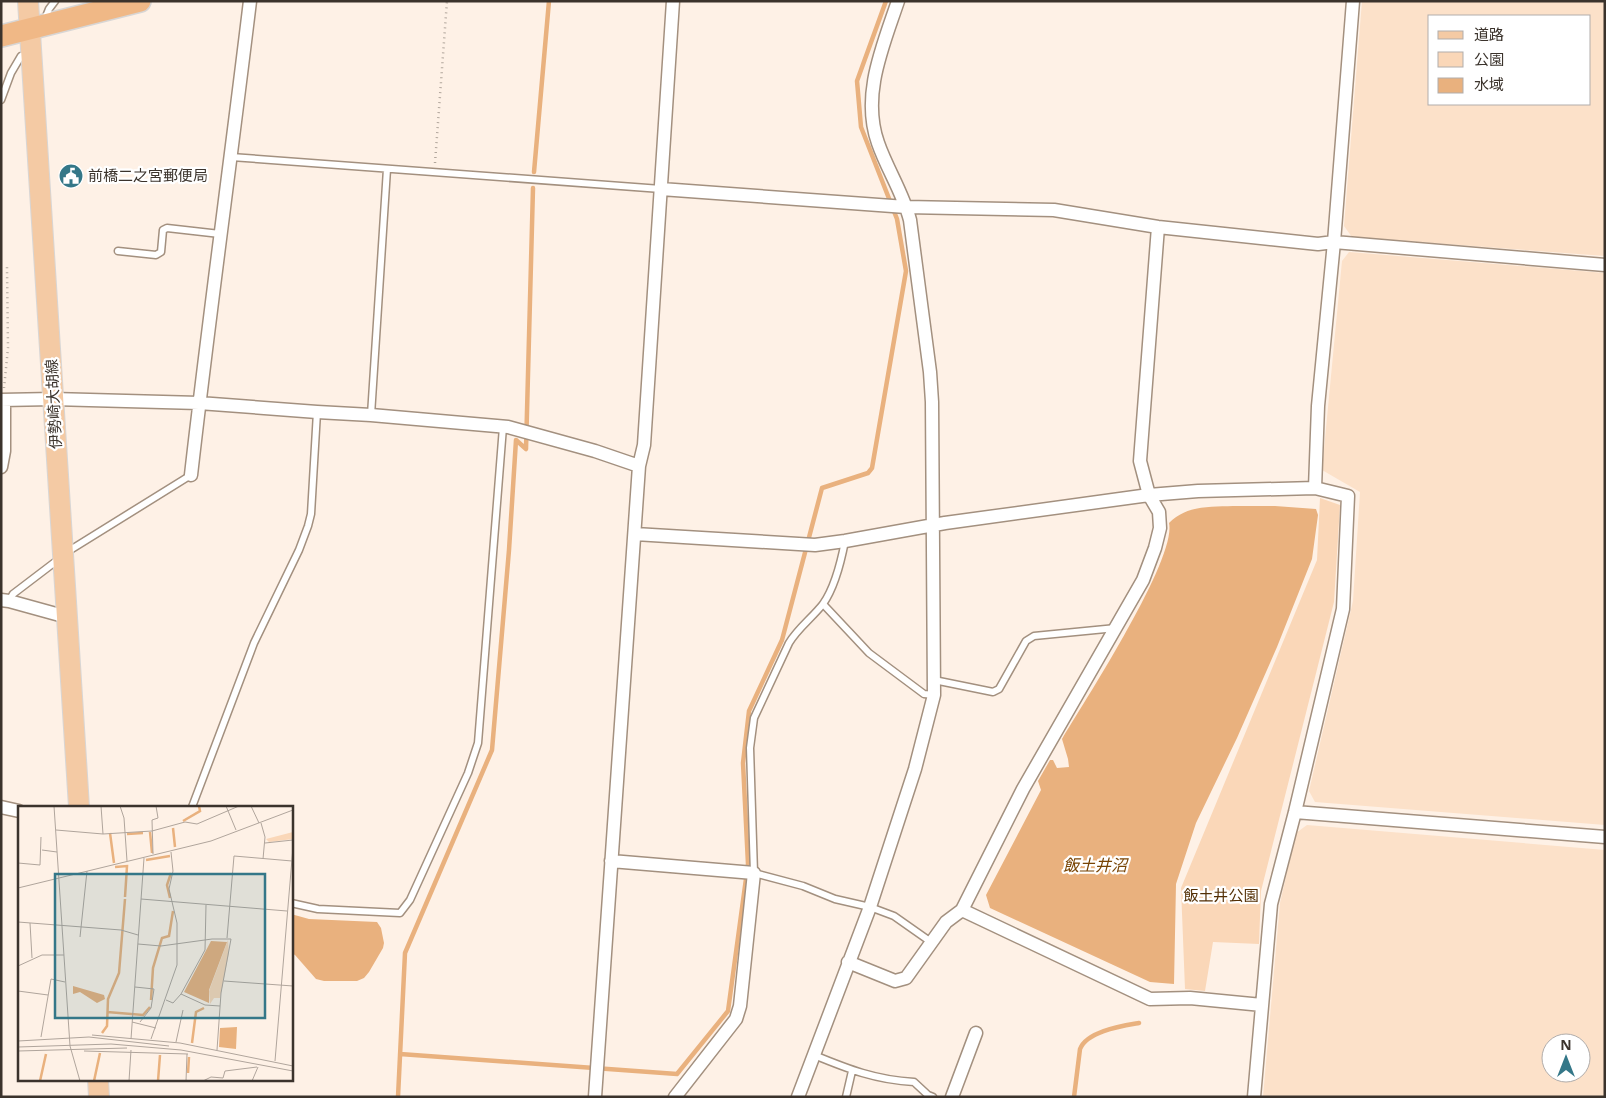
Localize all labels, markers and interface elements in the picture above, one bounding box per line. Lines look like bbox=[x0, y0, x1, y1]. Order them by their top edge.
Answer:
legend bbox=[1428, 15, 1591, 105]
text: 道路 bbox=[1474, 24, 1504, 44]
text: 公園 bbox=[1474, 49, 1504, 69]
text: 水域 bbox=[1474, 74, 1504, 94]
public building icon: 前橋二之宮郵便局 bbox=[58, 163, 84, 189]
place label: 前橋二之宮郵便局 bbox=[88, 165, 208, 185]
street label: 伊勢崎大胡線 bbox=[41, 359, 65, 450]
inset map bbox=[18, 806, 292, 1080]
water label: 飯土井沼 bbox=[1063, 854, 1129, 876]
park label: 飯土井公園 bbox=[1183, 885, 1259, 905]
north arrow bbox=[1541, 1033, 1591, 1083]
text: N bbox=[1560, 1035, 1572, 1054]

